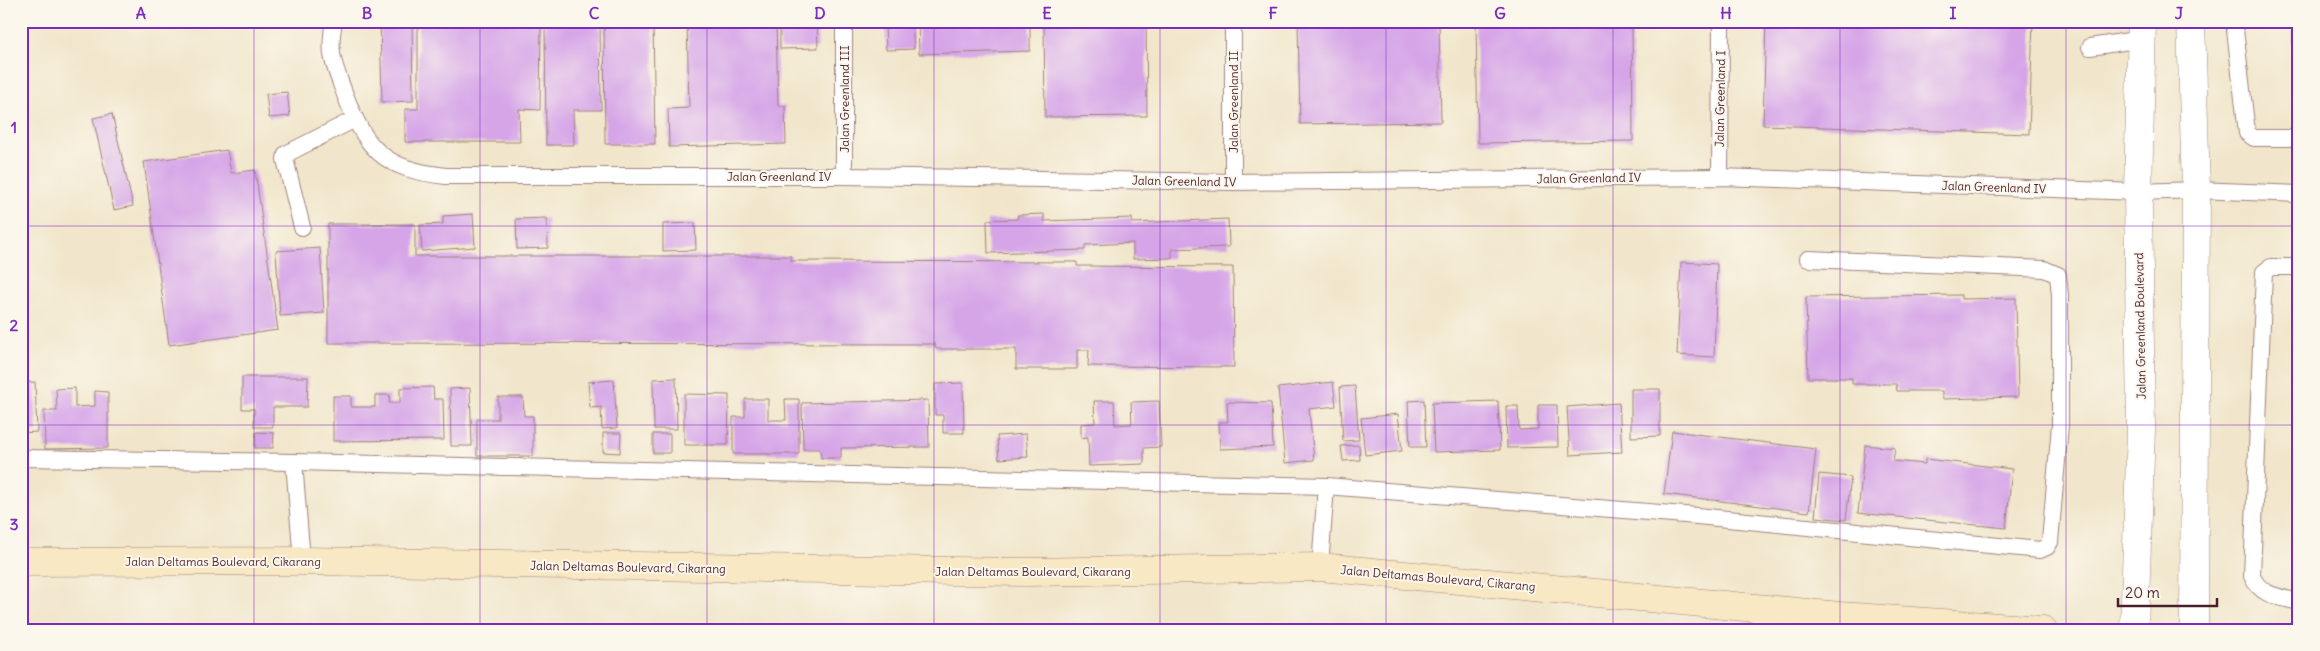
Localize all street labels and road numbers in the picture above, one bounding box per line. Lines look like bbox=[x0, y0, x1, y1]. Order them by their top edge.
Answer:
street label: Jalan Greenland III bbox=[837, 45, 852, 153]
street label: Jalan Greenland I bbox=[1712, 50, 1728, 148]
street label: Jalan Greenland II bbox=[1226, 51, 1241, 153]
street label: Jalan Greenland IV bbox=[727, 169, 832, 184]
street label: Jalan Greenland IV bbox=[1537, 170, 1642, 186]
street label: Jalan Greenland IV bbox=[1132, 173, 1237, 189]
street label: Jalan Greenland IV bbox=[1942, 178, 2047, 196]
street label: Jalan Greenland Boulevard bbox=[2131, 252, 2149, 400]
street label: Jalan Deltamas Boulevard, Cikarang bbox=[125, 554, 321, 569]
street label: Jalan Deltamas Boulevard, Cikarang bbox=[530, 558, 726, 576]
street label: Jalan Deltamas Boulevard, Cikarang bbox=[1340, 562, 1536, 594]
street label: Jalan Deltamas Boulevard, Cikarang bbox=[935, 564, 1131, 579]

